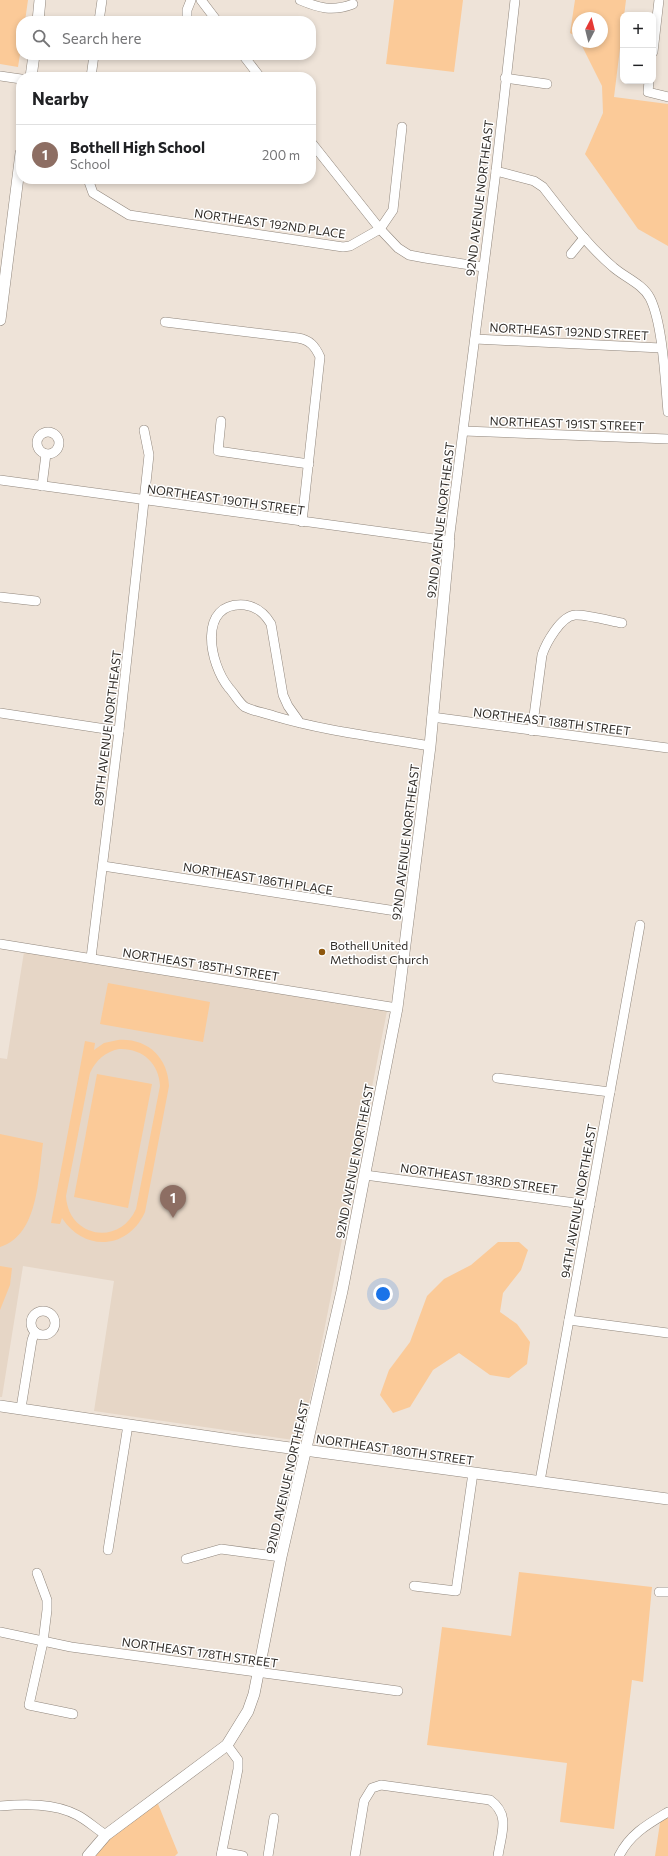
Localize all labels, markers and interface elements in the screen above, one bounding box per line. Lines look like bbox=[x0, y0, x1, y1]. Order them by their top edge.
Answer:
north arrow bbox=[572, 12, 608, 48]
map controls bbox=[620, 12, 656, 84]
button: + bbox=[620, 12, 656, 48]
search box bbox=[16, 16, 316, 60]
icon: search bbox=[30, 27, 52, 49]
text: Search here bbox=[62, 29, 141, 47]
button: − bbox=[620, 48, 656, 84]
text: Nearby bbox=[32, 88, 89, 109]
street label: 92ND AVENUE NORTHEAST bbox=[462, 119, 496, 277]
text: Bothell High School bbox=[70, 138, 205, 156]
text: 1 bbox=[42, 147, 48, 163]
text: 200 m bbox=[262, 147, 300, 163]
text: School bbox=[70, 156, 110, 172]
street label: NORTHEAST 192ND PLACE bbox=[194, 205, 346, 241]
street label: NORTHEAST 192ND STREET bbox=[489, 320, 649, 342]
street label: NORTHEAST 191ST STREET bbox=[490, 413, 645, 433]
street label: 92ND AVENUE NORTHEAST bbox=[423, 441, 457, 599]
street label: NORTHEAST 190TH STREET bbox=[146, 481, 306, 517]
street label: 89TH AVENUE NORTHEAST bbox=[91, 649, 124, 807]
street label: NORTHEAST 188TH STREET bbox=[472, 704, 632, 738]
street label: 92ND AVENUE NORTHEAST bbox=[388, 763, 422, 921]
street label: NORTHEAST 186TH PLACE bbox=[182, 859, 334, 897]
place label: Bothell United Methodist Church bbox=[330, 938, 429, 966]
street label: NORTHEAST 185TH STREET bbox=[122, 945, 281, 983]
marker: Bothell United Methodist Church bbox=[317, 947, 327, 957]
street label: 92ND AVENUE NORTHEAST bbox=[332, 1082, 376, 1240]
street label: 94TH AVENUE NORTHEAST bbox=[558, 1123, 599, 1279]
street label: NORTHEAST 183RD STREET bbox=[400, 1160, 559, 1196]
pin: 1 bbox=[160, 1185, 186, 1218]
your location bbox=[373, 1284, 393, 1304]
street label: 92ND AVENUE NORTHEAST bbox=[262, 1398, 312, 1555]
street label: NORTHEAST 180TH STREET bbox=[315, 1431, 475, 1467]
street label: NORTHEAST 178TH STREET bbox=[121, 1634, 279, 1670]

